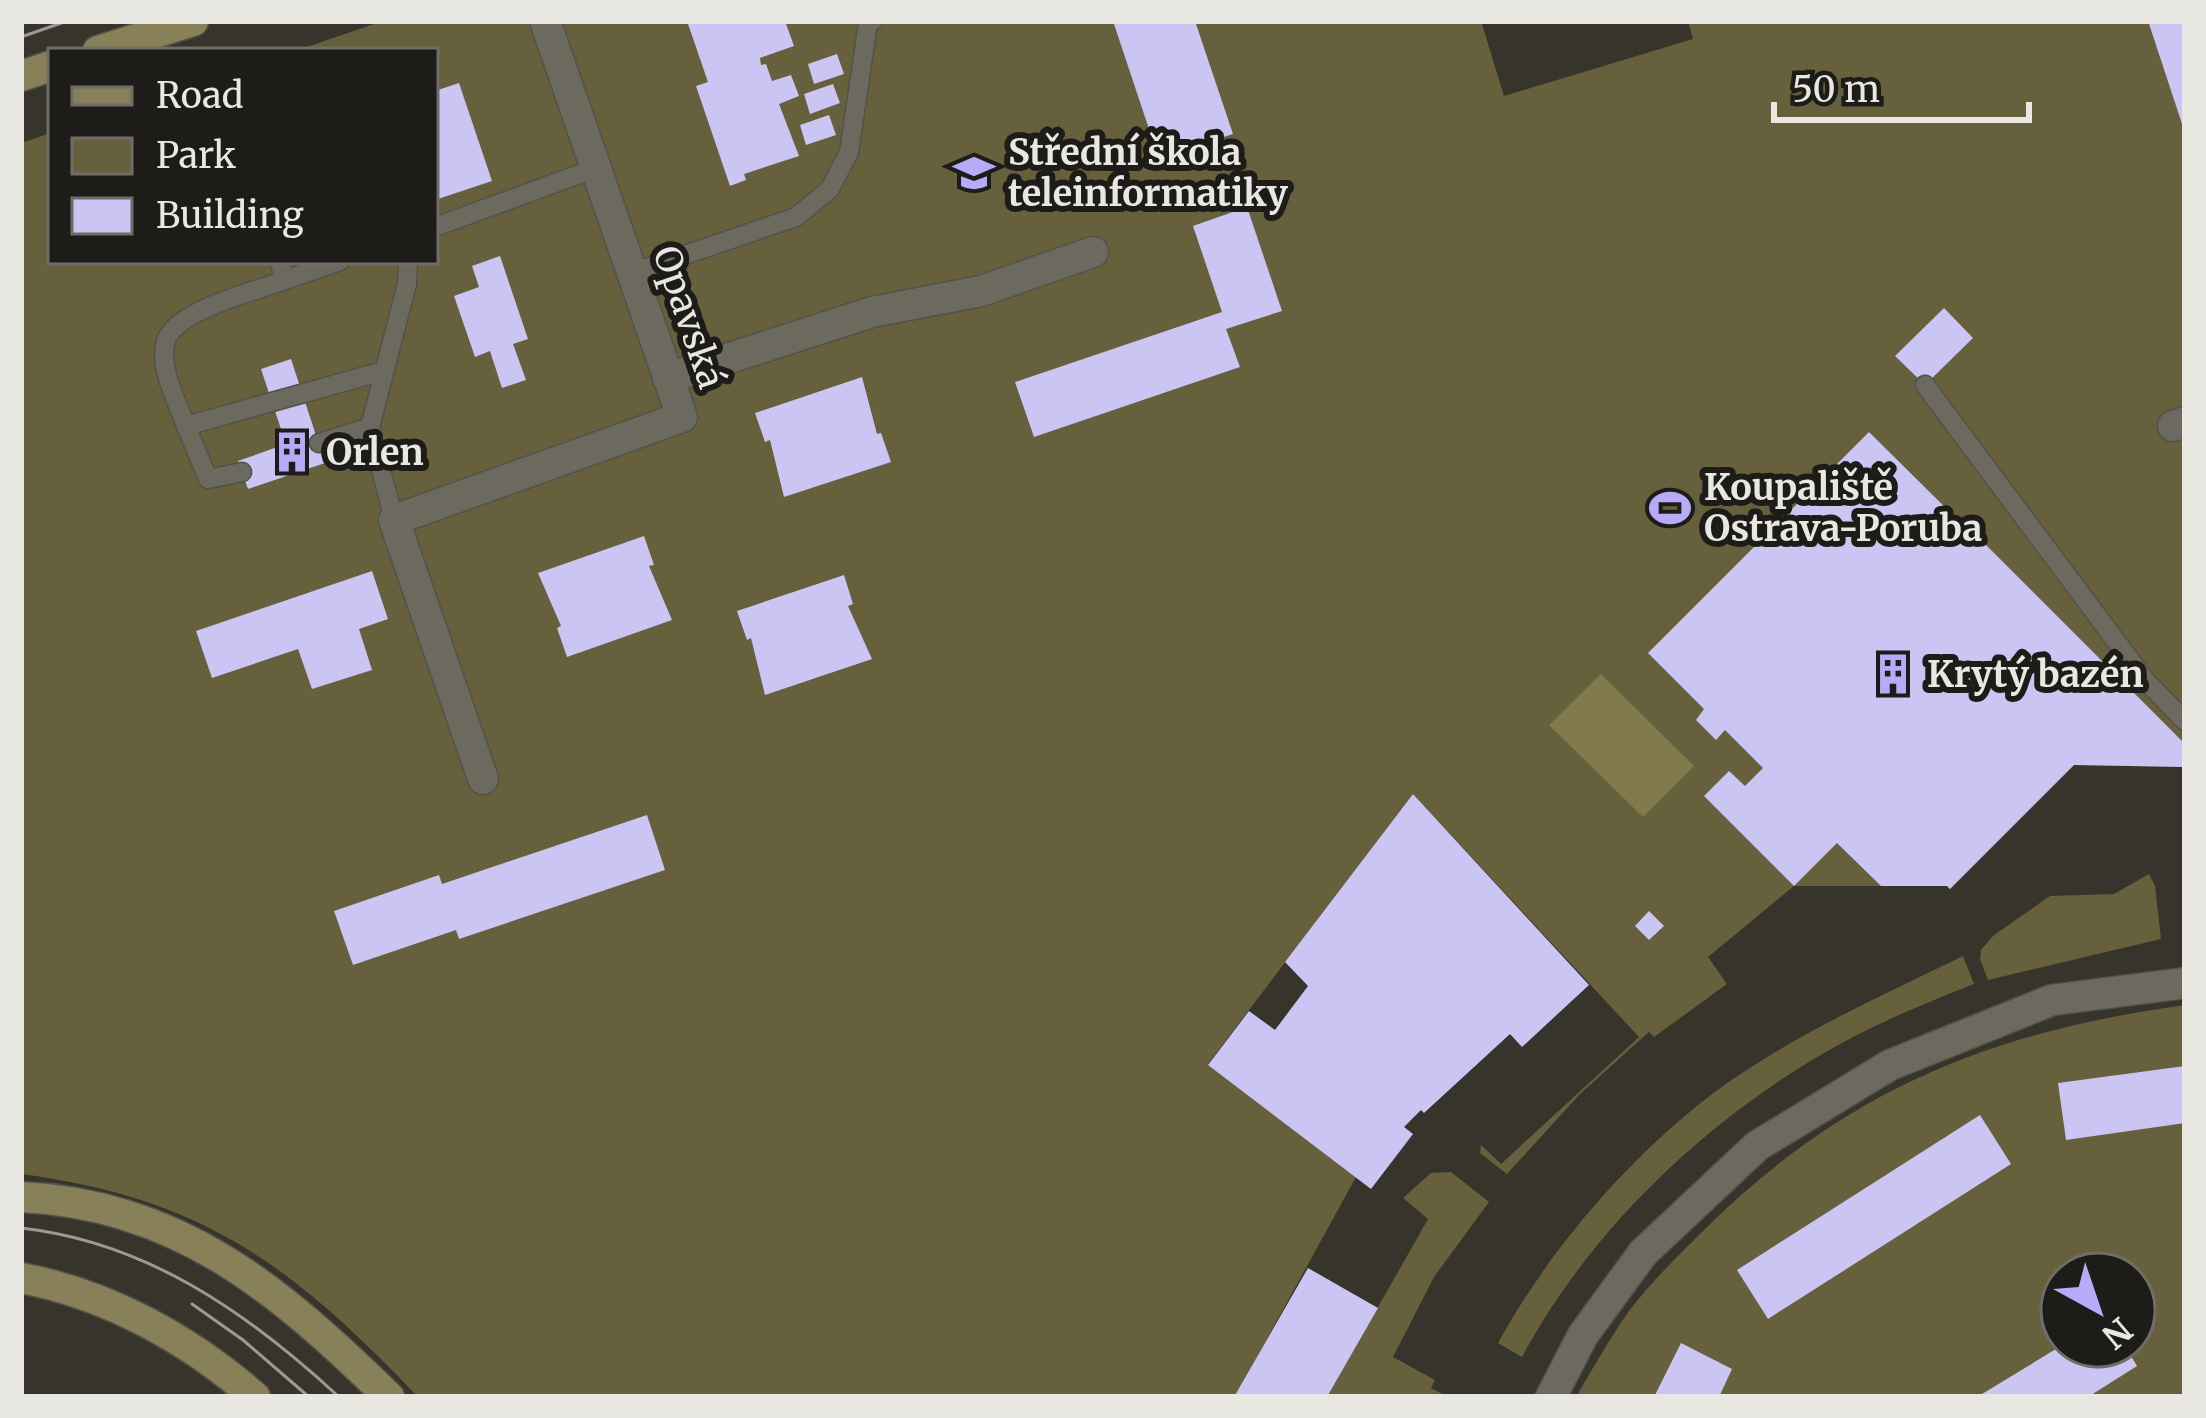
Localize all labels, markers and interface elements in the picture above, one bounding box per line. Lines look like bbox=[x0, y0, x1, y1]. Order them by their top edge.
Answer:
legend bbox=[48, 48, 438, 264]
scale bar bbox=[1774, 48, 2029, 122]
text: 50 m bbox=[1792, 67, 1880, 112]
text: Road bbox=[156, 73, 243, 118]
place label: Střední škola teleinformatiky bbox=[1008, 130, 1289, 216]
text: Park bbox=[156, 133, 236, 178]
school or university icon: Střední škola teleinformatiky bbox=[951, 150, 997, 196]
text: Building bbox=[156, 193, 304, 238]
street label: Opavská bbox=[643, 240, 734, 394]
building icon: Orlen bbox=[269, 429, 315, 475]
place label: Orlen bbox=[326, 430, 424, 475]
place label: Koupaliště Ostrava-Poruba bbox=[1704, 465, 1982, 551]
sports icon: Koupaliště Ostrava-Poruba bbox=[1647, 485, 1693, 531]
building icon: Krytý bazén bbox=[1870, 651, 1916, 697]
place label: Krytý bazén bbox=[1927, 652, 2144, 697]
north arrow bbox=[2038, 1250, 2158, 1370]
text: N bbox=[2094, 1309, 2140, 1357]

